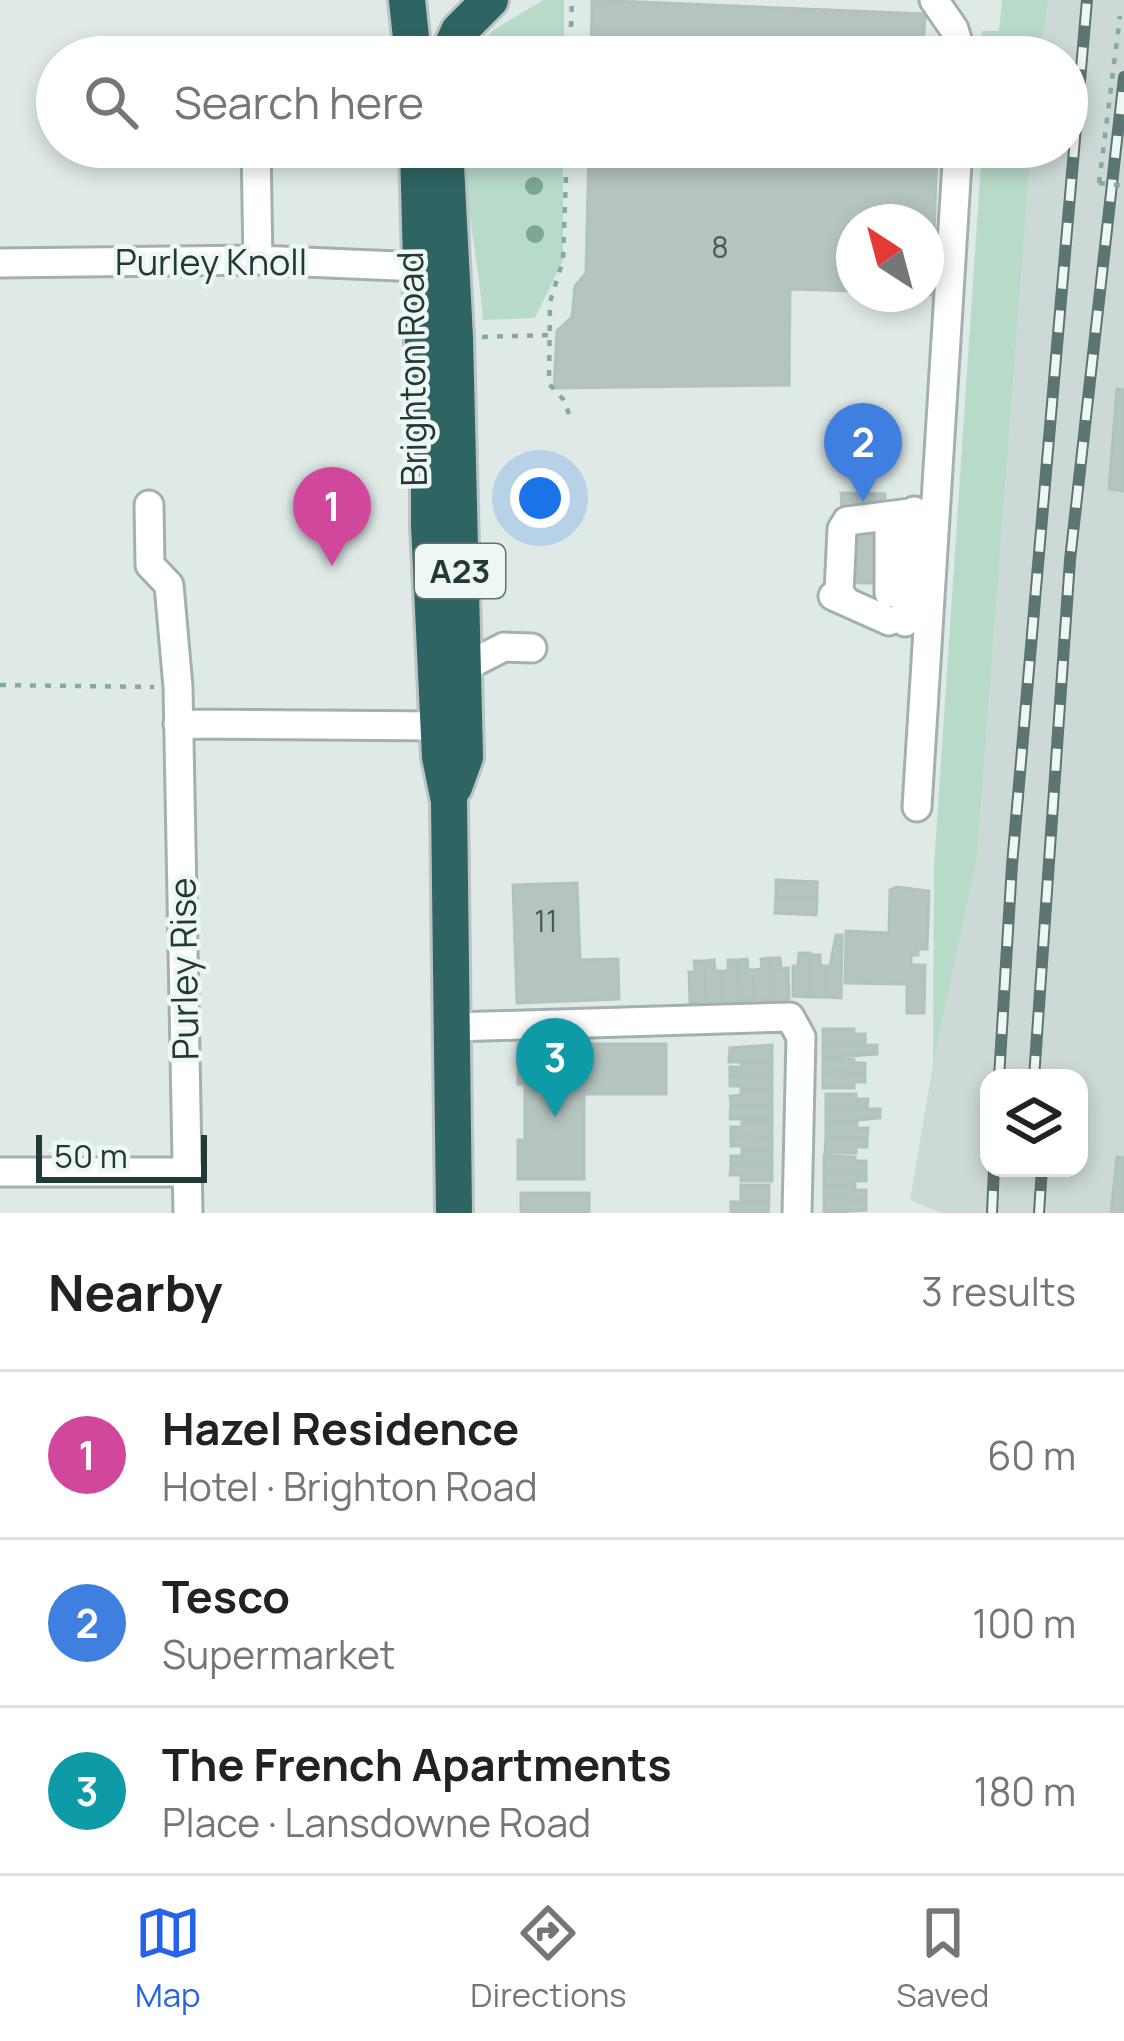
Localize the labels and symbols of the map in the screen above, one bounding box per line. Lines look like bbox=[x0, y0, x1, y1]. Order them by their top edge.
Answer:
north arrow bbox=[836, 204, 944, 312]
house number: 8 bbox=[711, 226, 729, 267]
street label: Purley Knoll bbox=[115, 237, 307, 286]
street label: Brighton Road bbox=[385, 251, 438, 487]
pin: 2 bbox=[824, 403, 902, 502]
pin: 1 bbox=[293, 467, 371, 566]
your location bbox=[510, 468, 570, 528]
road number: A23 bbox=[415, 544, 505, 598]
street label: Purley Rise bbox=[157, 877, 210, 1061]
house number: 11 bbox=[534, 900, 558, 941]
pin: 3 bbox=[516, 1018, 594, 1117]
scale bar bbox=[36, 1129, 207, 1182]

